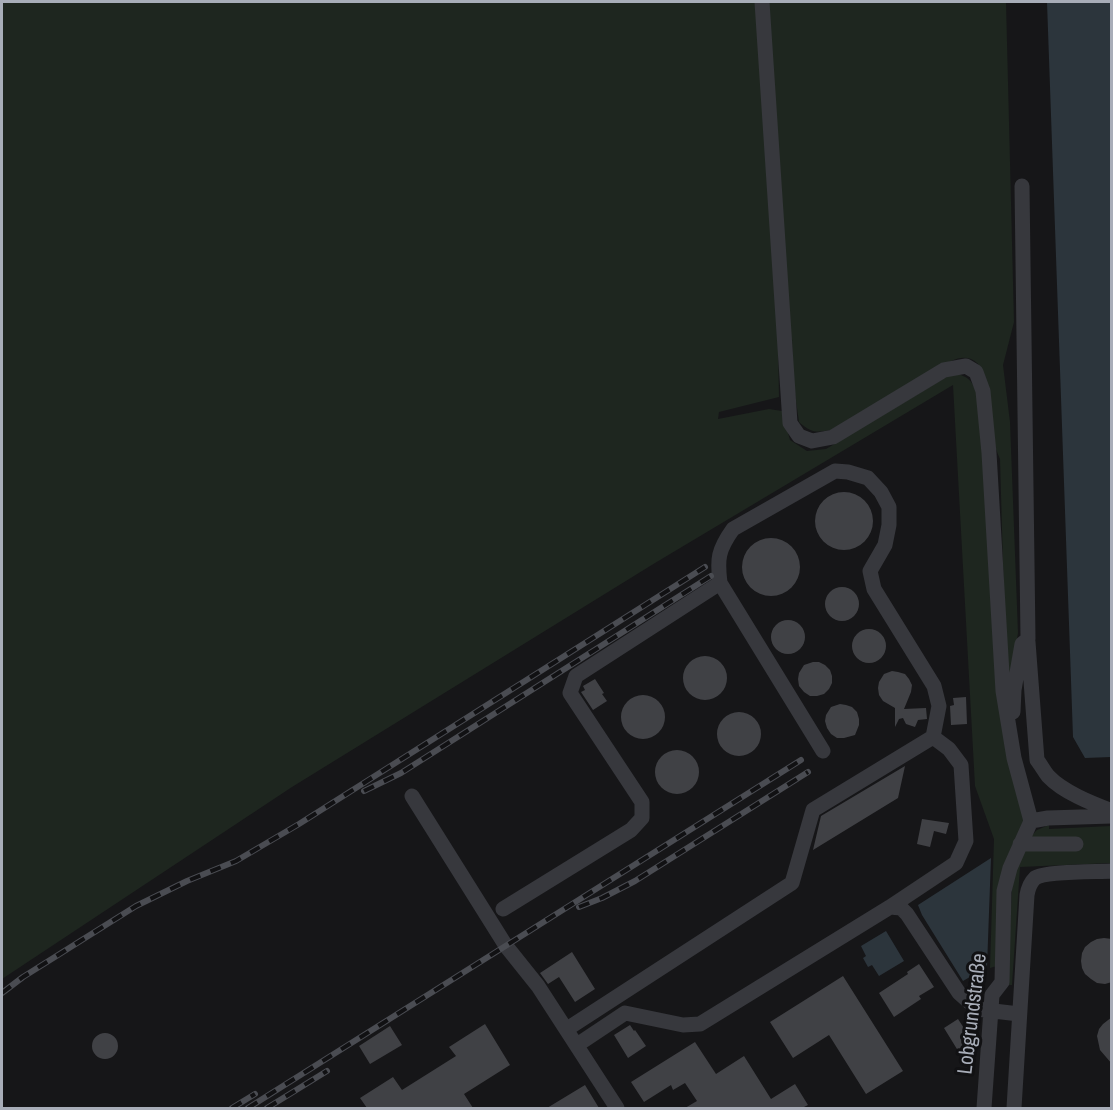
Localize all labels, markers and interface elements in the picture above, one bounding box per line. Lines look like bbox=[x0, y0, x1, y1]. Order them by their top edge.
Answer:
street label: Lobgrundstraße bbox=[953, 952, 993, 1076]

